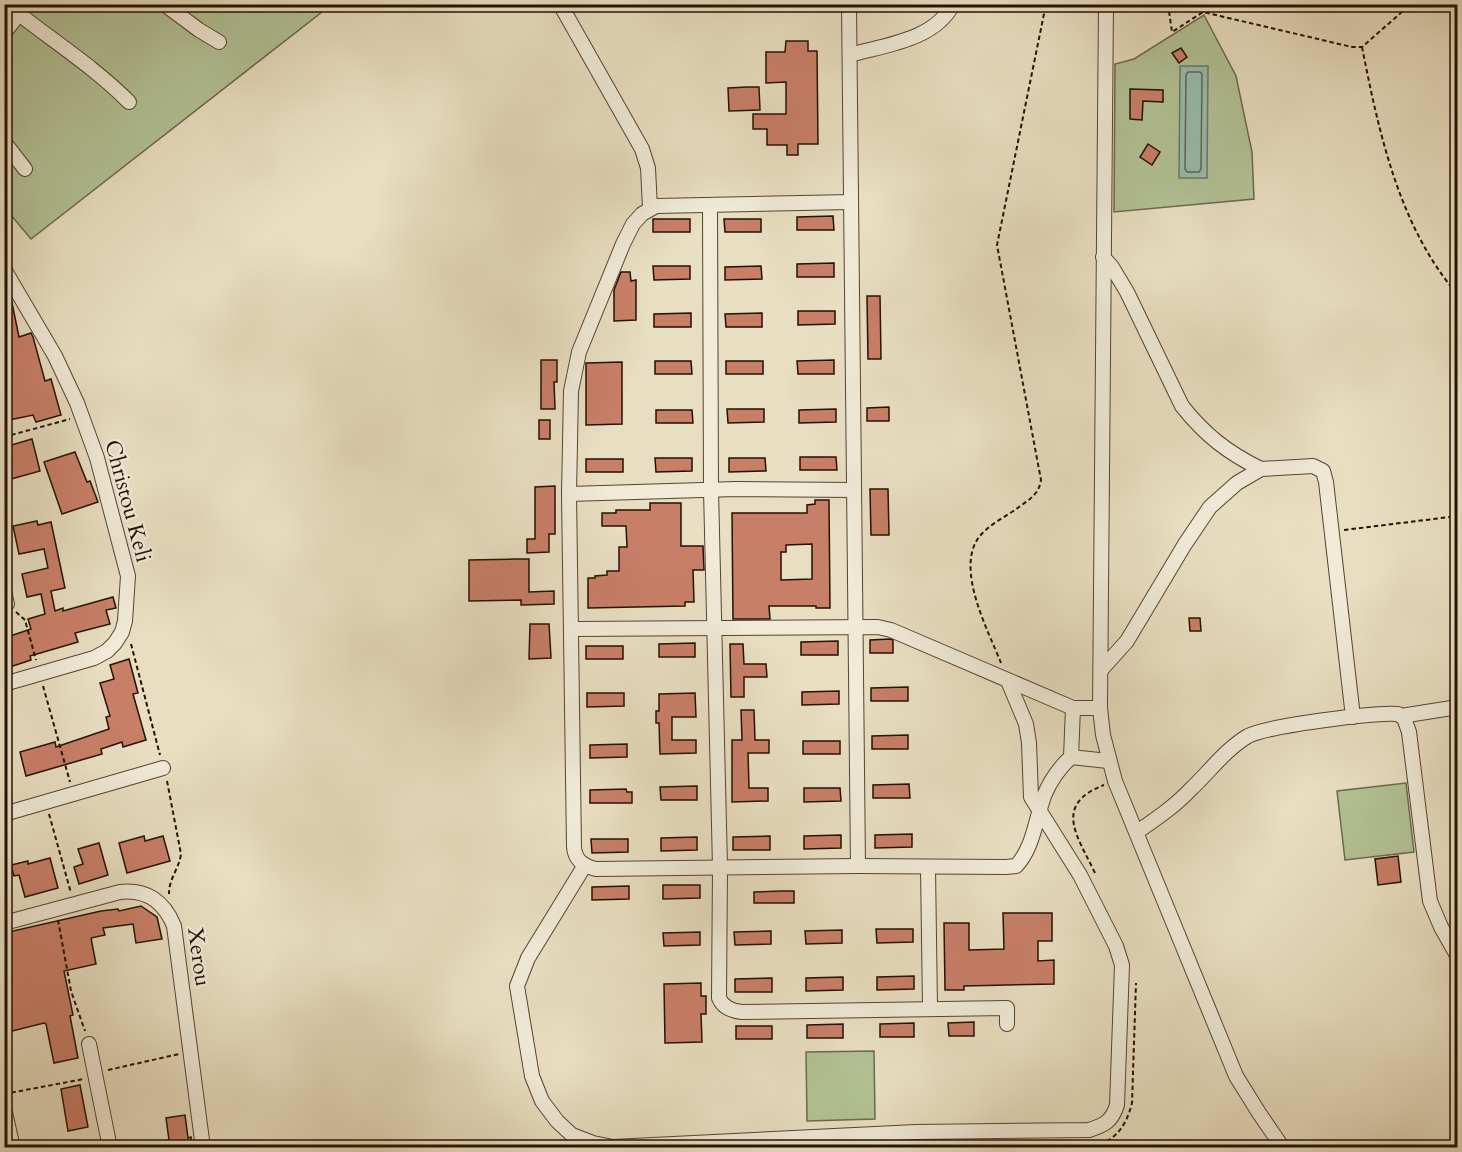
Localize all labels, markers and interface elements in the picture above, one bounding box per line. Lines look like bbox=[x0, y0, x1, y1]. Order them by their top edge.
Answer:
street label: Christou Keli bbox=[97, 437, 159, 565]
street label: Xerou bbox=[180, 926, 218, 988]

